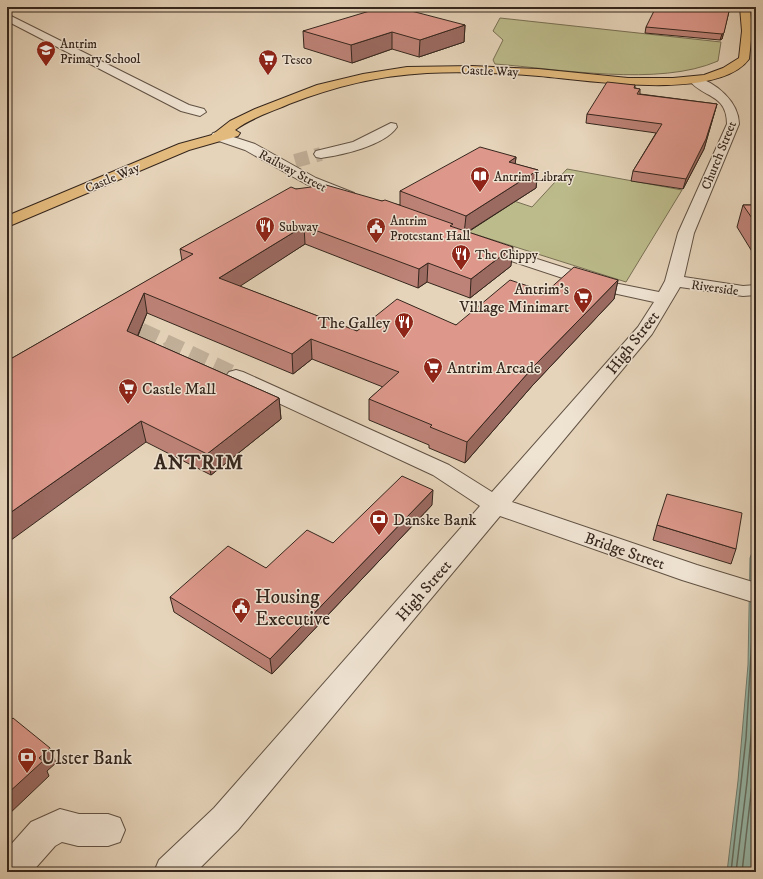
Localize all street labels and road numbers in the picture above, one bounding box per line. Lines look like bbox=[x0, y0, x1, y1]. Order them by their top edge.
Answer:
street label: Castle Way bbox=[461, 62, 520, 80]
street label: Church Street bbox=[698, 119, 740, 192]
street label: Railway Street bbox=[256, 146, 329, 196]
street label: Castle Way bbox=[83, 159, 143, 197]
street label: Riverside bbox=[690, 277, 739, 299]
street label: High Street bbox=[602, 307, 664, 378]
street label: Bridge Street bbox=[582, 528, 668, 574]
street label: High Street bbox=[392, 556, 456, 626]

